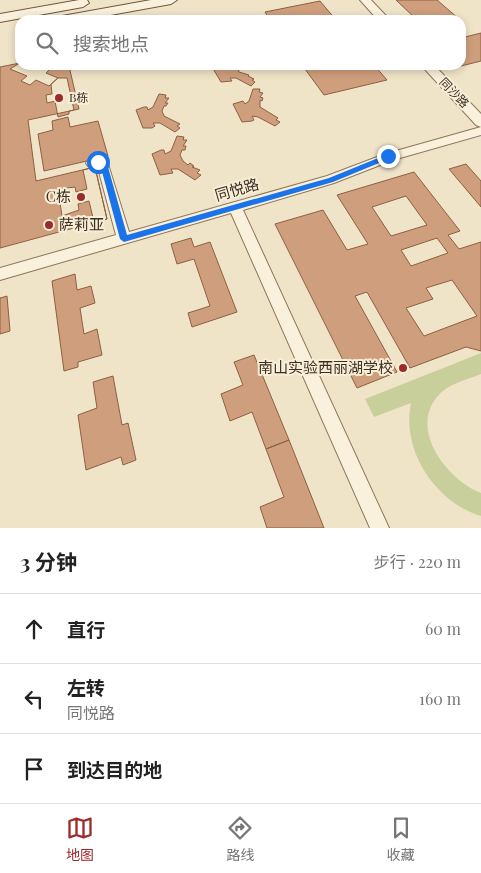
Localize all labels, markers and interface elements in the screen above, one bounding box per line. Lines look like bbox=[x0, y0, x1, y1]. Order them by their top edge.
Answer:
search box bbox=[15, 15, 466, 70]
icon: search bbox=[33, 29, 61, 57]
text: 搜索地点 bbox=[73, 30, 149, 56]
street label: 同沙路 bbox=[436, 74, 473, 111]
place label: B栋 bbox=[69, 89, 88, 105]
marker: B栋 bbox=[53, 92, 65, 104]
route end bbox=[377, 145, 400, 168]
route start bbox=[87, 151, 110, 174]
street label: 同悦路 bbox=[212, 173, 261, 205]
place label: C栋 bbox=[46, 186, 71, 206]
marker: C栋 bbox=[75, 191, 87, 203]
place label: 萨莉亚 bbox=[59, 214, 104, 234]
marker: 萨莉亚 bbox=[43, 219, 55, 231]
place label: 南山实验西丽湖学校 bbox=[258, 357, 393, 377]
marker: 南山实验西丽湖学校 bbox=[397, 362, 409, 374]
text: 3 分钟 bbox=[20, 547, 77, 575]
text: 步行 · 220 m bbox=[374, 551, 461, 572]
icon: ahead bbox=[20, 615, 48, 643]
text: 直行 bbox=[67, 616, 105, 642]
text: 60 m bbox=[425, 618, 461, 639]
text: 左转 bbox=[67, 674, 105, 700]
icon: left bbox=[20, 685, 48, 713]
text: 160 m bbox=[419, 688, 461, 709]
text: 同悦路 bbox=[67, 702, 115, 723]
icon: arrive bbox=[20, 755, 48, 783]
text: 到达目的地 bbox=[67, 756, 162, 782]
tab: 地图 bbox=[66, 814, 94, 864]
tab: 路线 bbox=[226, 814, 254, 864]
tab: 收藏 bbox=[387, 814, 415, 864]

